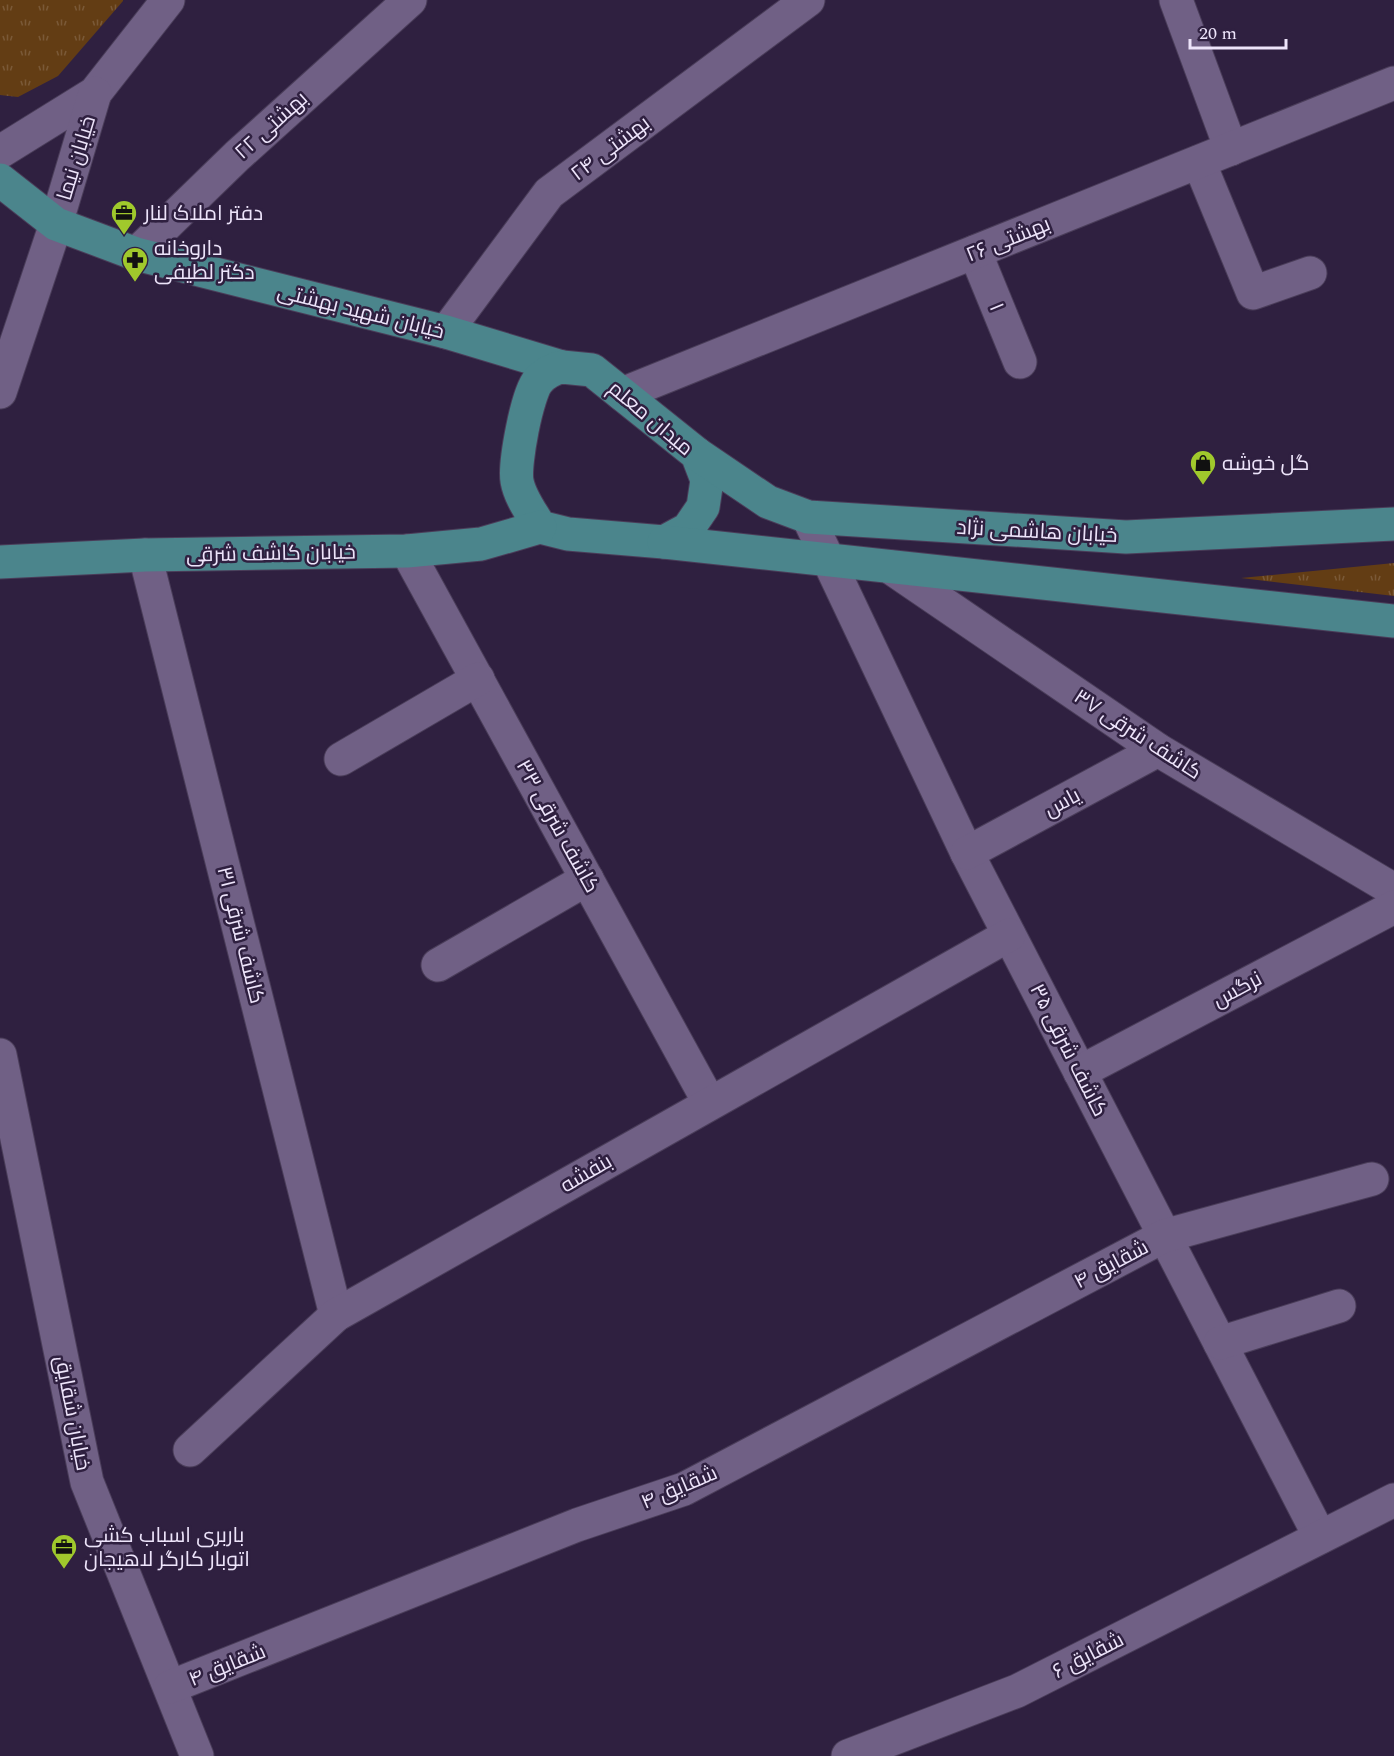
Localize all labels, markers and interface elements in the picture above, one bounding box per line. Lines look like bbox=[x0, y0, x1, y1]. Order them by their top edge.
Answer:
scale bar bbox=[1190, 12, 1286, 50]
text: 20 m bbox=[1199, 20, 1237, 47]
street label: بهشتی ۲۲ bbox=[228, 84, 316, 168]
street label: بهشتی ۲۴ bbox=[564, 108, 657, 189]
street label: خیابان نیما bbox=[49, 112, 105, 205]
office icon: دفتر املاک لنار bbox=[109, 198, 139, 236]
place label: دفتر املاک لنار bbox=[143, 198, 263, 230]
street label: بهشتی ۲۶ bbox=[961, 208, 1055, 271]
place label: داروخانه دکتر لطیفی bbox=[154, 233, 255, 289]
pharmacy icon: داروخانه دکتر لطیفی bbox=[120, 245, 150, 283]
street label: خیابان شهید بهشتی bbox=[274, 276, 448, 348]
street label: ۱ bbox=[980, 298, 1012, 316]
street label: میدان معلم bbox=[601, 373, 700, 464]
shop icon: گل خوشه bbox=[1188, 448, 1218, 486]
place label: گل خوشه bbox=[1222, 448, 1309, 480]
street label: خیابان هاشمی نژاد bbox=[956, 512, 1118, 552]
street label: خیابان کاشف شرقی bbox=[186, 537, 356, 571]
street label: کاشف شرقی ۳۷ bbox=[1067, 681, 1208, 788]
street label: کاشف شرقی ۳۳ bbox=[507, 754, 607, 899]
street label: یاس bbox=[1039, 780, 1087, 826]
street label: کاشف شرقی ۳۱ bbox=[208, 863, 273, 1007]
street label: نرگس bbox=[1207, 963, 1268, 1016]
street label: کاشف شرقی ۳۵ bbox=[1021, 978, 1115, 1123]
street label: بنفشه bbox=[555, 1146, 618, 1202]
street label: شقایق ۴ bbox=[1068, 1232, 1155, 1298]
street label: خیابان شقایق bbox=[45, 1353, 99, 1473]
street label: شقایق ۴ bbox=[636, 1457, 723, 1518]
place label: باربری اسباب کشی اتوبار کارگر لاهیجان bbox=[84, 1520, 250, 1576]
office icon: باربری اسباب کشی اتوبار کارگر لاهیجان bbox=[49, 1532, 79, 1570]
street label: شقایق ۶ bbox=[1047, 1624, 1130, 1688]
street label: شقایق ۴ bbox=[184, 1636, 271, 1696]

